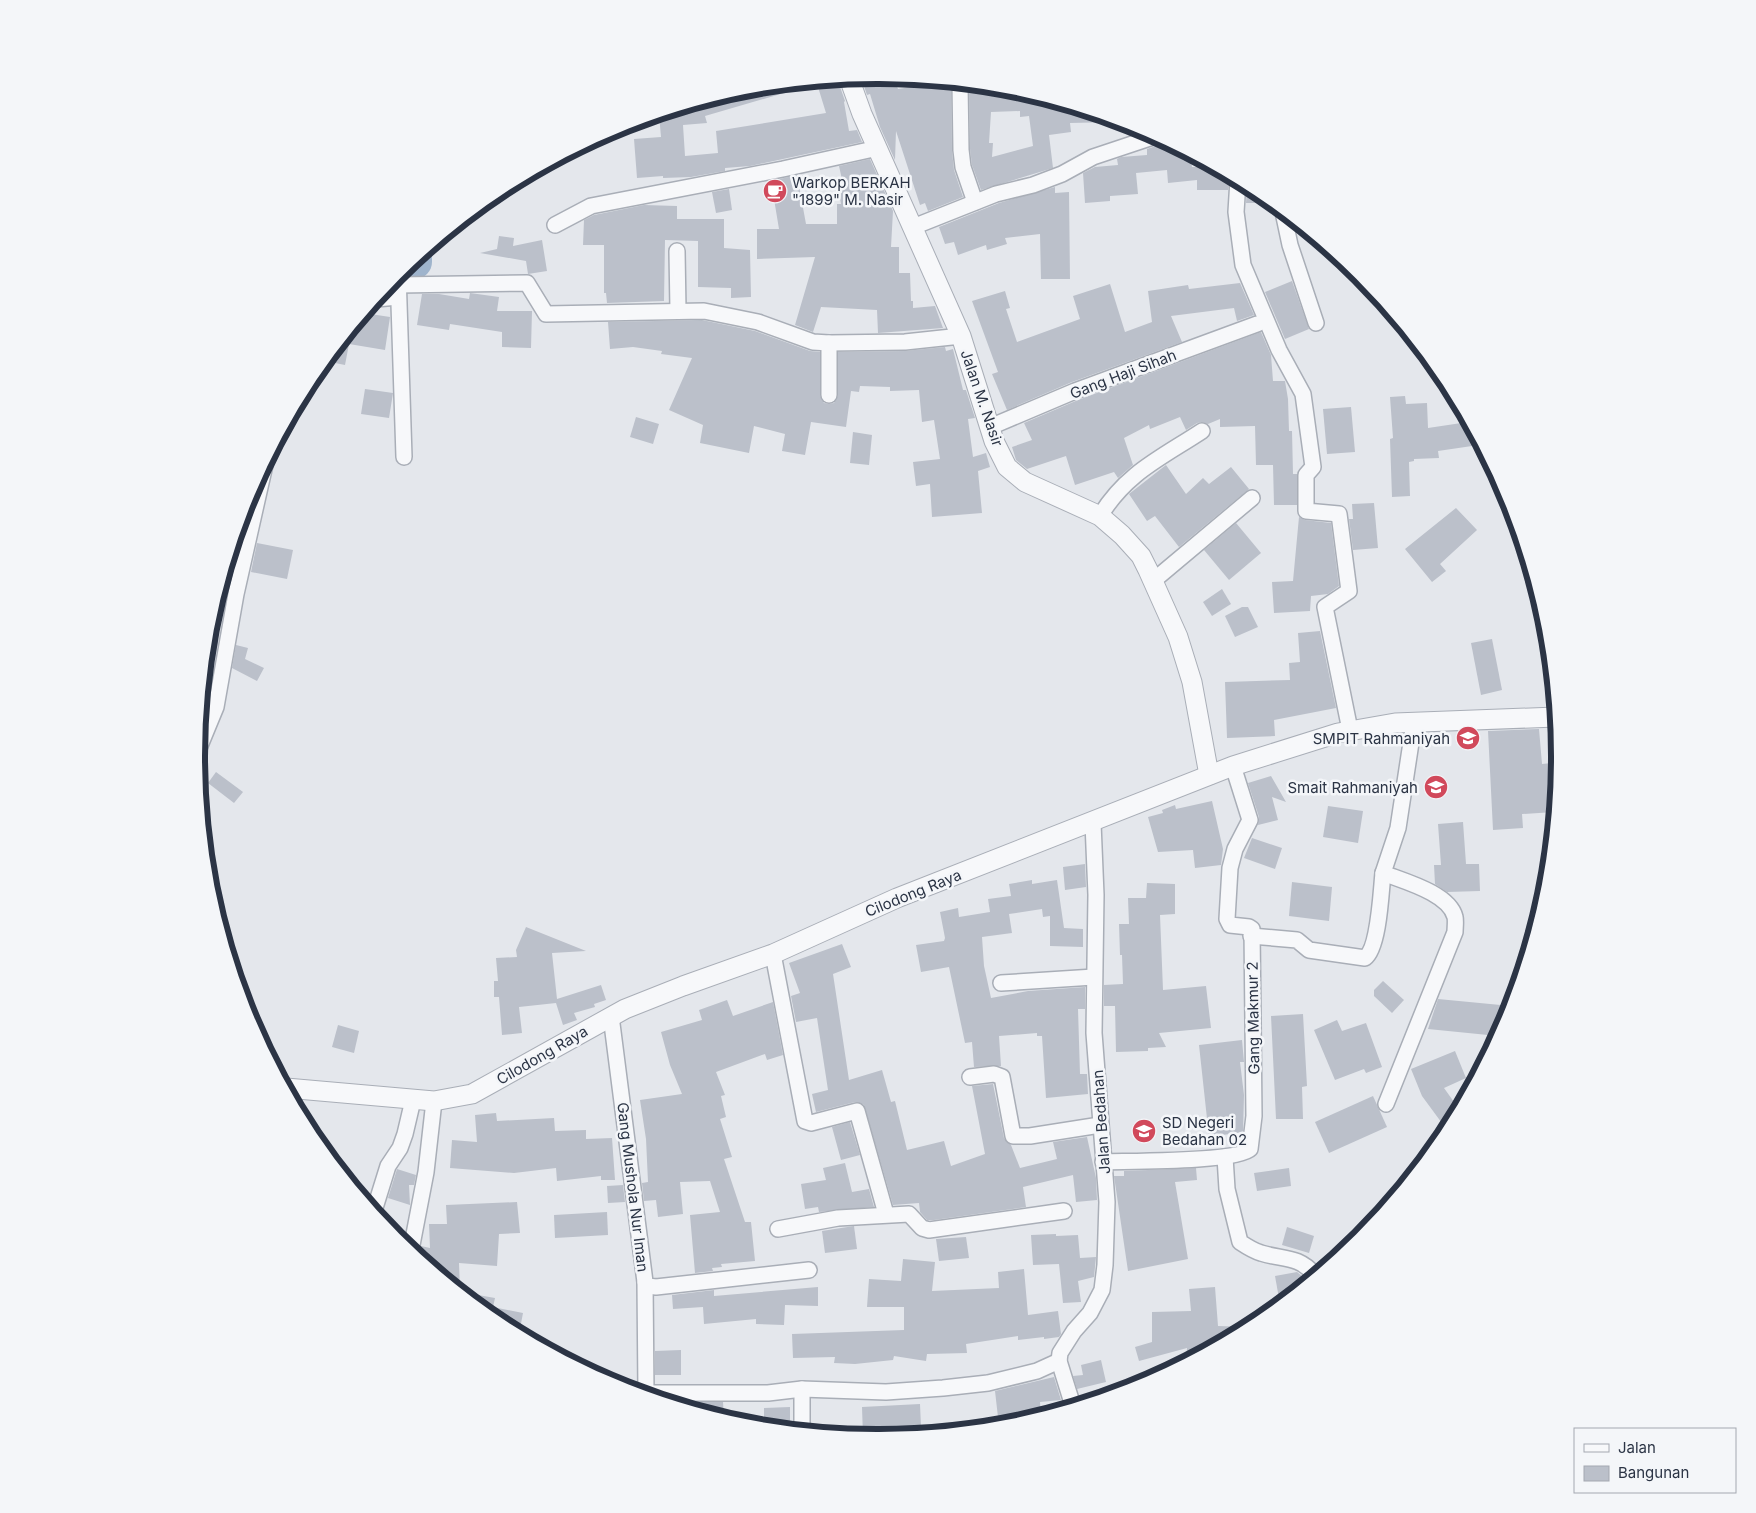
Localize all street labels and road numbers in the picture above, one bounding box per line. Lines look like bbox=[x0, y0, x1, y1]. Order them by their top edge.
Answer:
street label: Gang Haji Sihah bbox=[1067, 345, 1179, 403]
street label: Jalan M. Nasir bbox=[957, 347, 1008, 449]
street label: Cilodong Raya bbox=[862, 865, 964, 921]
street label: Gang Makmur 2 bbox=[1243, 961, 1263, 1075]
street label: Cilodong Raya bbox=[493, 1021, 591, 1089]
street label: Jalan Bedahan bbox=[1088, 1069, 1114, 1175]
street label: Gang Mushola Nur Iman bbox=[613, 1101, 653, 1273]

